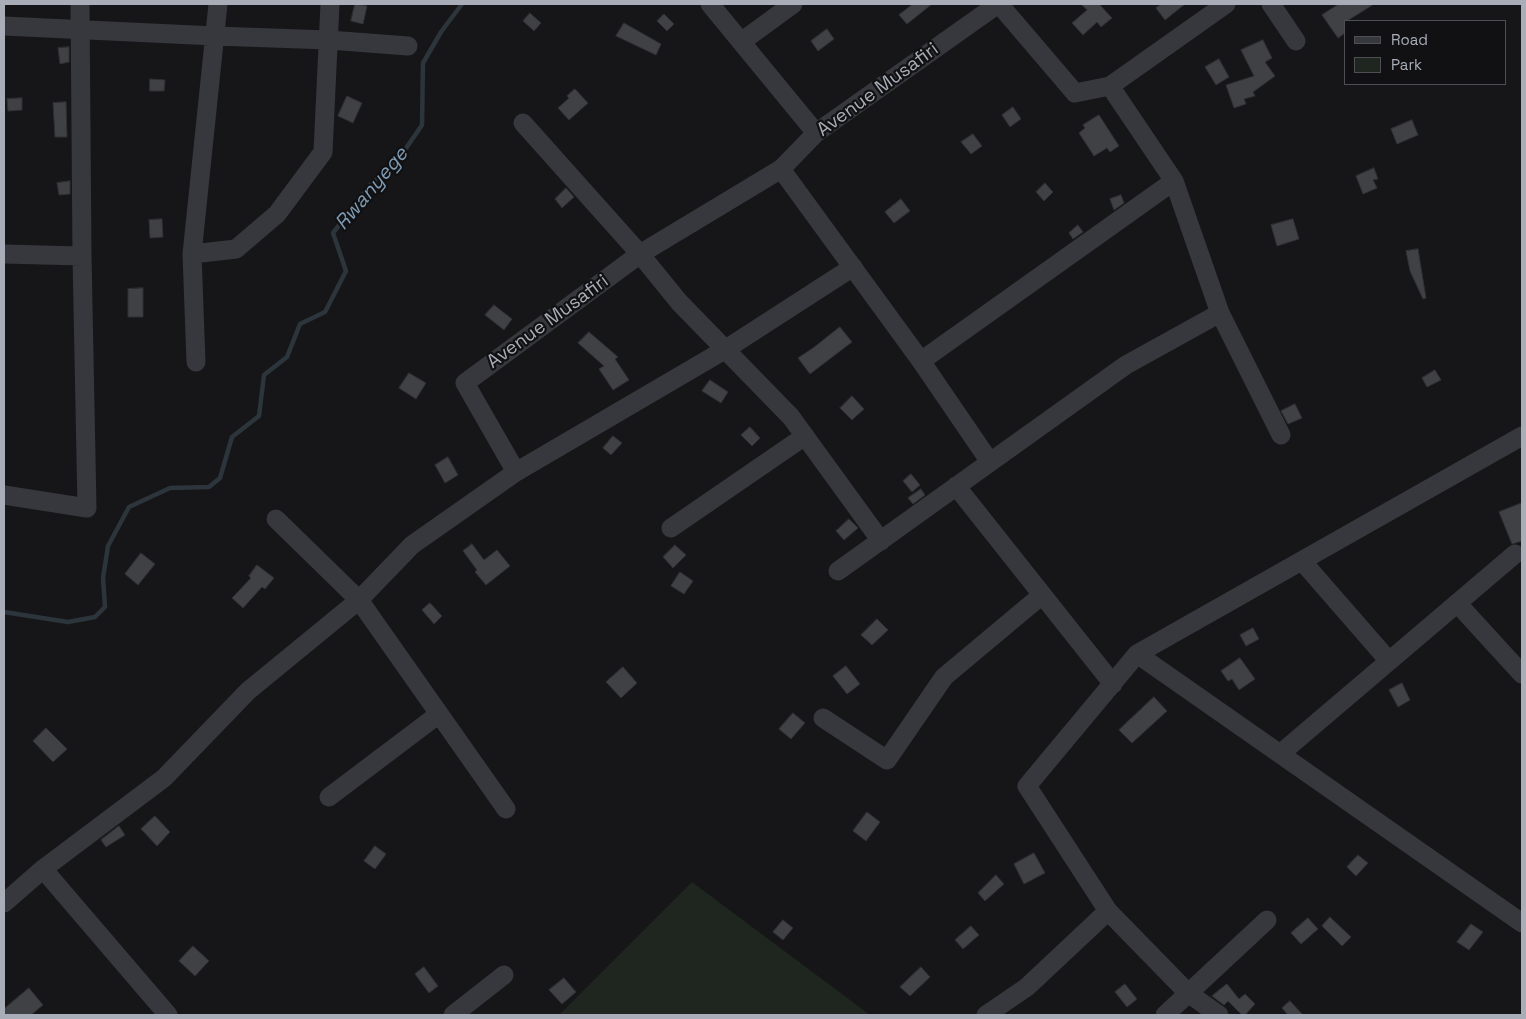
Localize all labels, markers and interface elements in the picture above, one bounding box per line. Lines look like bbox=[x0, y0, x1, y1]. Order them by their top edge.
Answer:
legend bbox=[1344, 20, 1506, 85]
text: Road bbox=[1391, 30, 1428, 49]
street label: Avenue Musafiri bbox=[813, 38, 943, 142]
text: Park bbox=[1391, 55, 1422, 74]
water label: Rwanyege bbox=[330, 143, 414, 235]
street label: Avenue Musafiri bbox=[483, 270, 613, 374]

